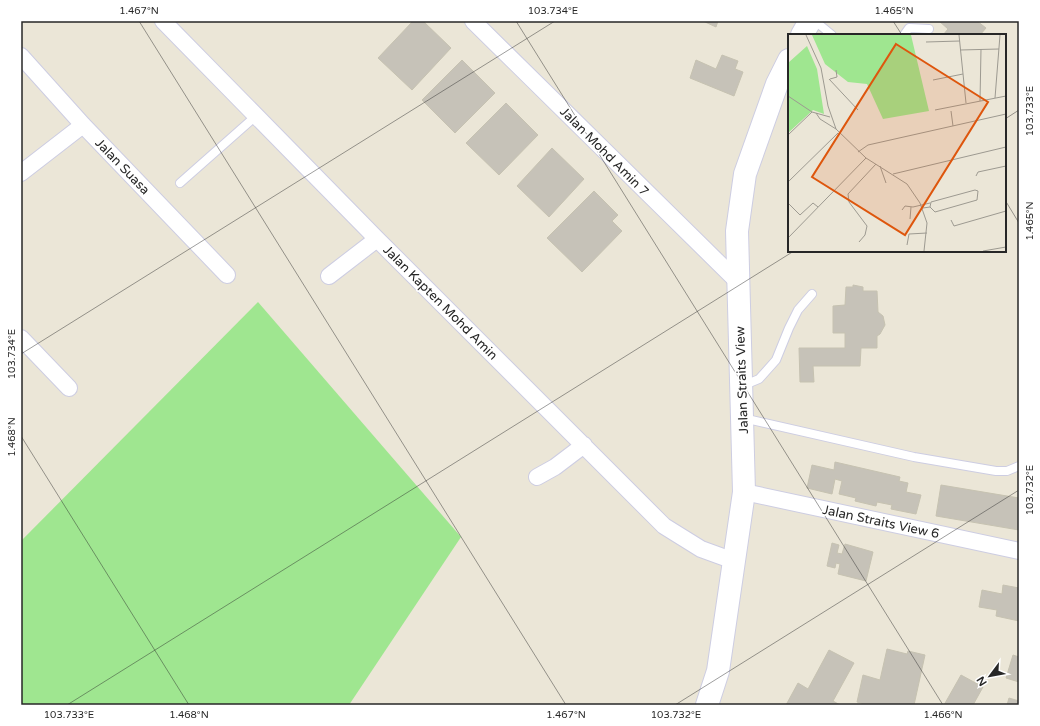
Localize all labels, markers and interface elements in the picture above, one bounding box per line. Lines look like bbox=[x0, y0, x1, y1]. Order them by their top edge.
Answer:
text: 1.467°N bbox=[119, 5, 159, 17]
text: 103.734°E bbox=[528, 5, 578, 17]
text: 1.465°N bbox=[874, 5, 914, 17]
inset map bbox=[788, 34, 1006, 252]
text: 103.733°E bbox=[1024, 86, 1036, 136]
street label: Jalan Mohd Amin 7 bbox=[556, 104, 652, 200]
street label: Jalan Suasa bbox=[92, 135, 153, 198]
text: 1.465°N bbox=[1024, 201, 1036, 241]
street label: Jalan Kapten Mohd Amin bbox=[380, 242, 501, 363]
street label: Jalan Straits View bbox=[732, 326, 752, 434]
text: 103.734°E bbox=[6, 329, 18, 379]
text: 1.468°N bbox=[6, 417, 18, 457]
text: 103.732°E bbox=[1024, 465, 1036, 515]
street label: Jalan Straits View 6 bbox=[821, 502, 941, 542]
north arrow bbox=[970, 656, 1010, 696]
text: N bbox=[974, 674, 990, 688]
text: 103.733°E bbox=[44, 709, 94, 721]
text: 1.468°N bbox=[169, 709, 209, 721]
text: 1.467°N bbox=[546, 709, 586, 721]
text: 103.732°E bbox=[651, 709, 701, 721]
text: 1.466°N bbox=[923, 709, 963, 721]

